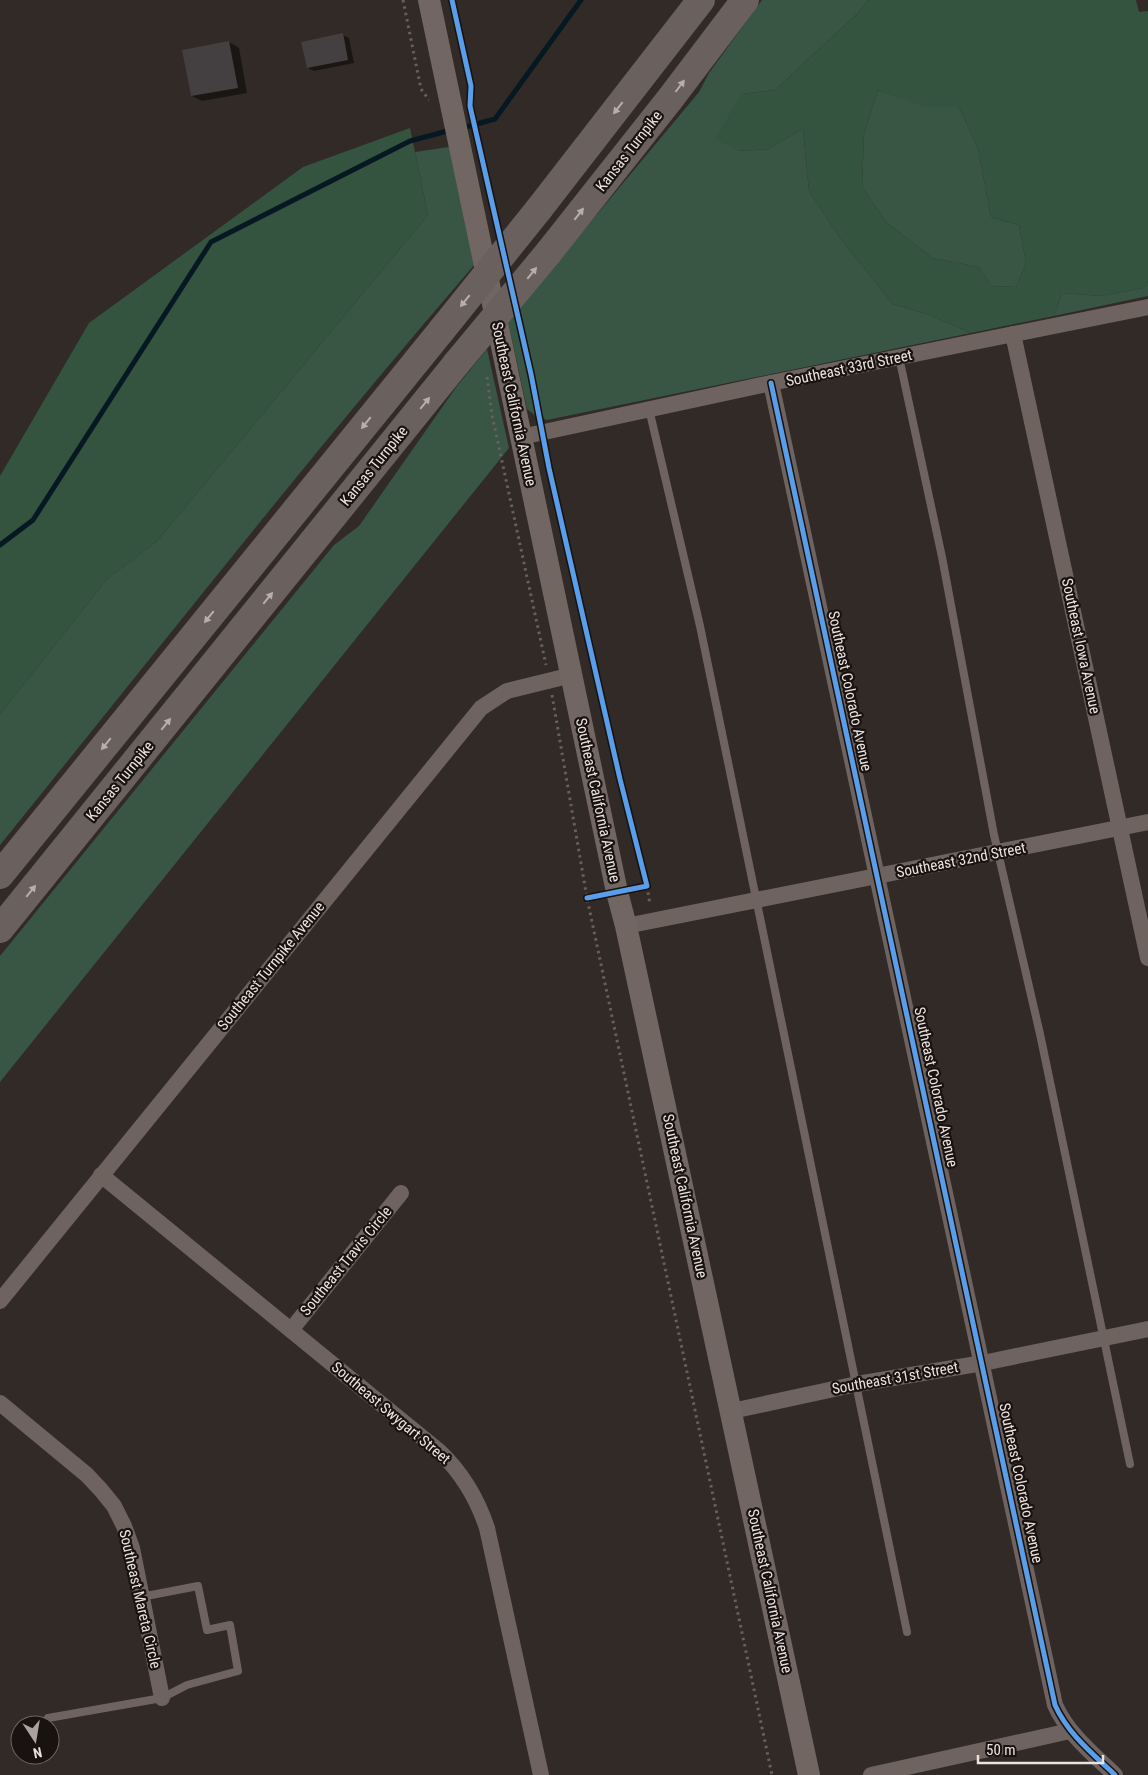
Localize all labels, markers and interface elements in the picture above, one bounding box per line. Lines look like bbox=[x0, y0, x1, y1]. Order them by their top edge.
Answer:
one-way arrow bbox=[674, 80, 685, 93]
one-way arrow bbox=[613, 101, 623, 115]
street label: Kansas Turnpike bbox=[592, 107, 666, 195]
one-way arrow bbox=[574, 207, 584, 221]
one-way arrow bbox=[526, 266, 537, 279]
one-way arrow bbox=[459, 294, 470, 307]
street label: Southeast California Avenue bbox=[488, 320, 540, 488]
street label: Southeast 33rd Street bbox=[784, 346, 914, 390]
one-way arrow bbox=[420, 397, 431, 410]
one-way arrow bbox=[360, 416, 371, 429]
street label: Kansas Turnpike bbox=[336, 423, 412, 509]
street label: Southeast Iowa Avenue bbox=[1058, 577, 1104, 715]
one-way arrow bbox=[263, 591, 274, 604]
street label: Southeast Colorado Avenue bbox=[824, 609, 876, 773]
one-way arrow bbox=[203, 611, 214, 624]
street label: Southeast California Avenue bbox=[572, 716, 624, 884]
one-way arrow bbox=[160, 718, 171, 731]
one-way arrow bbox=[101, 737, 112, 750]
street label: Kansas Turnpike bbox=[82, 738, 158, 824]
street label: Southeast 32nd Street bbox=[895, 839, 1027, 881]
one-way arrow bbox=[25, 885, 36, 898]
street label: Southeast Turnpike Avenue bbox=[214, 898, 328, 1034]
street label: Southeast Colorado Avenue bbox=[910, 1005, 962, 1169]
street label: Southeast California Avenue bbox=[659, 1112, 711, 1280]
street label: Southeast Travis Circle bbox=[296, 1203, 396, 1319]
street label: Southeast Swygart Street bbox=[328, 1358, 454, 1468]
street label: Southeast 31st Street bbox=[830, 1358, 960, 1398]
street label: Southeast Colorado Avenue bbox=[995, 1401, 1047, 1565]
street label: Southeast California Avenue bbox=[744, 1507, 796, 1675]
street label: Southeast Mareta Circle bbox=[115, 1528, 165, 1670]
north arrow bbox=[10, 1715, 60, 1765]
scale bar bbox=[978, 1732, 1103, 1764]
text: 50 m bbox=[986, 1741, 1016, 1759]
text: N bbox=[32, 1744, 44, 1761]

